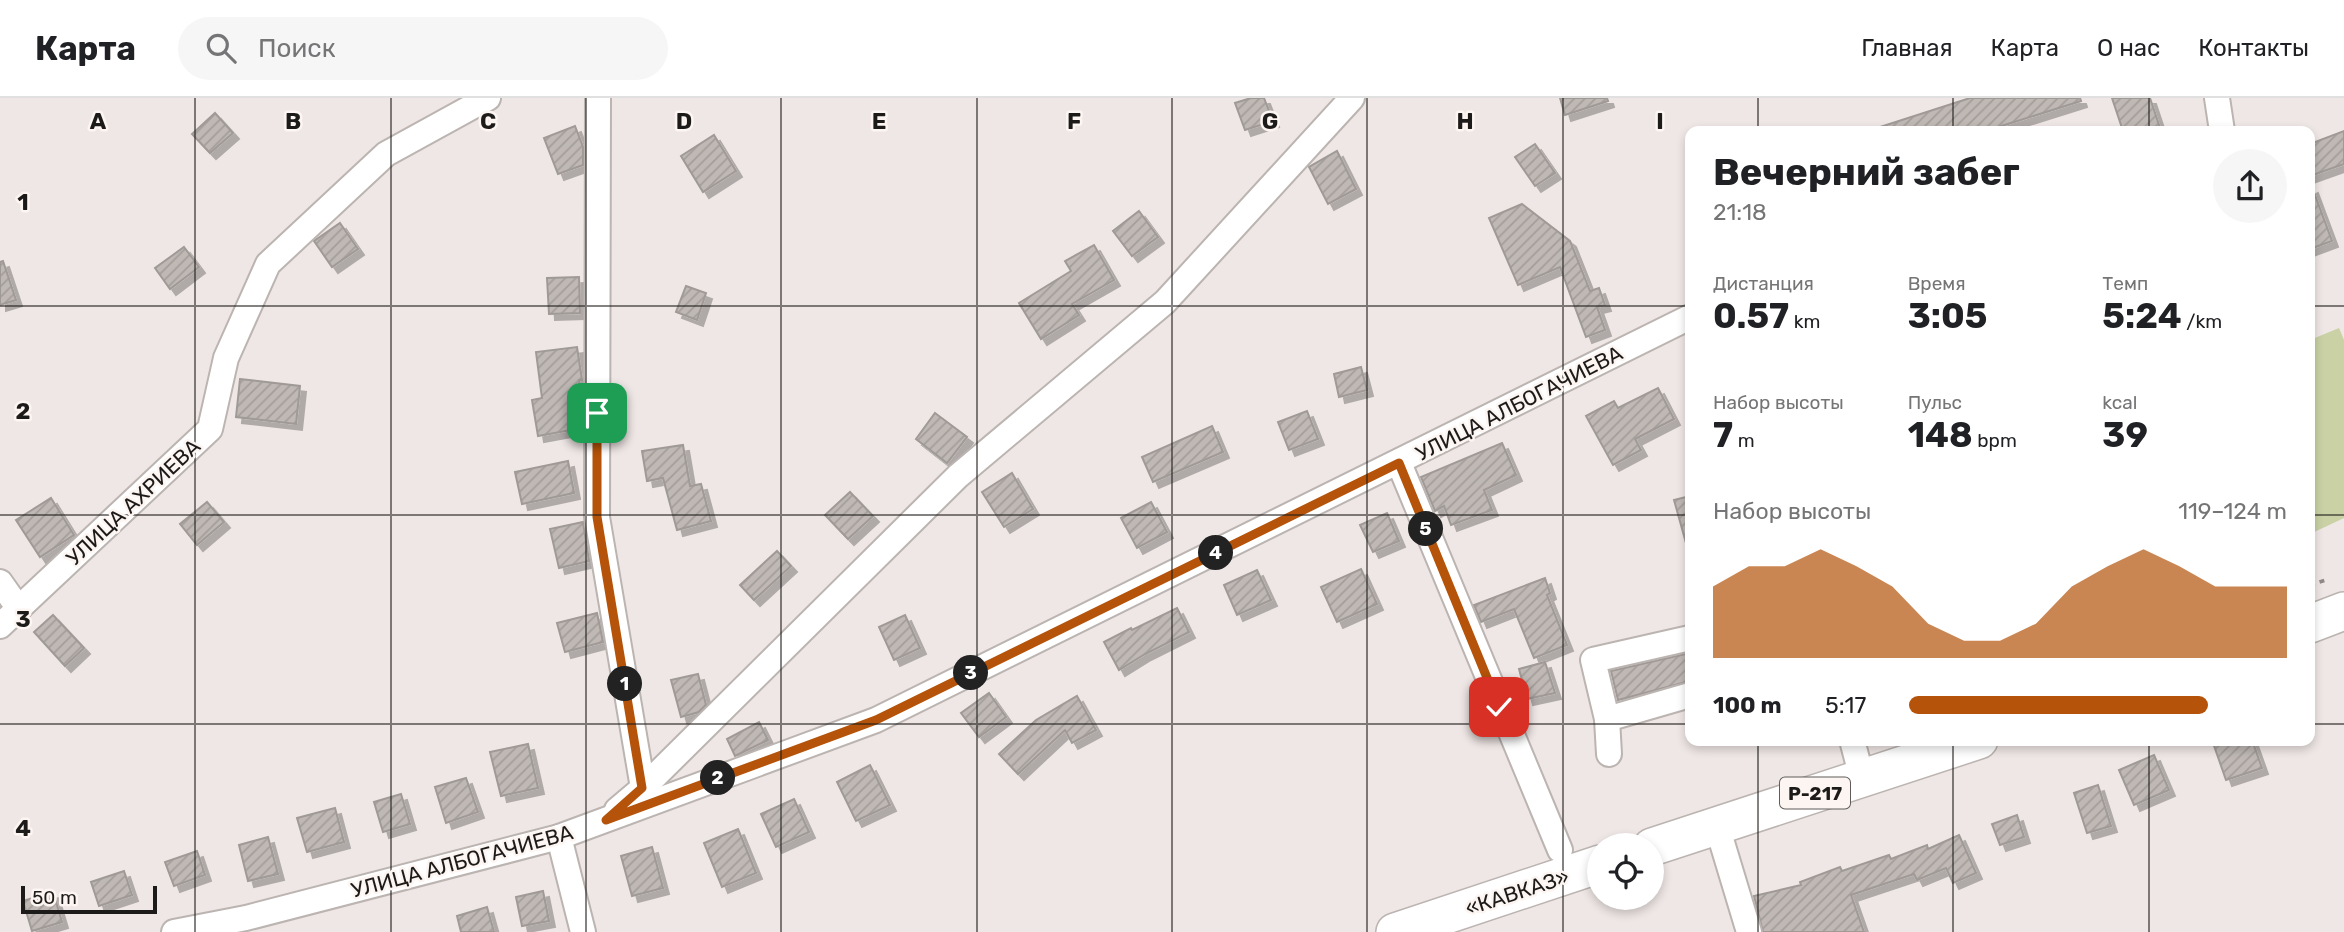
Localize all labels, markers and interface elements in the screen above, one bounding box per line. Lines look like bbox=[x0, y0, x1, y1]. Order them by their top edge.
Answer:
search box bbox=[178, 17, 668, 80]
text: Карта bbox=[35, 29, 136, 68]
icon: search bbox=[202, 29, 240, 67]
text: Поиск bbox=[258, 33, 336, 64]
text: Главная bbox=[1861, 34, 1953, 62]
text: Карта bbox=[1991, 34, 2059, 62]
text: О нас bbox=[2097, 34, 2160, 62]
text: Контакты bbox=[2198, 34, 2309, 62]
text: A bbox=[90, 107, 107, 135]
text: B bbox=[285, 107, 301, 135]
text: C bbox=[480, 107, 496, 135]
text: D bbox=[676, 107, 692, 135]
text: E bbox=[872, 107, 886, 135]
text: F bbox=[1067, 107, 1081, 135]
text: G bbox=[1262, 107, 1278, 135]
text: H bbox=[1456, 107, 1474, 135]
text: I bbox=[1656, 107, 1664, 135]
text: Вечерний забег bbox=[1713, 149, 2020, 195]
button: share bbox=[2213, 149, 2287, 223]
text: 1 bbox=[17, 188, 29, 216]
text: 21:18 bbox=[1713, 198, 1767, 226]
text: Дистанция bbox=[1713, 272, 1814, 295]
text: Время bbox=[1908, 272, 1966, 295]
text: Темп bbox=[2102, 272, 2148, 295]
text: 0.57 bbox=[1713, 295, 1789, 337]
text: 3:05 bbox=[1908, 295, 1987, 337]
text: 5:24 bbox=[2102, 295, 2182, 337]
text: km bbox=[1789, 310, 1821, 333]
text: /km bbox=[2182, 310, 2222, 333]
street label: УЛИЦА АЛБОГАЧИЕВА bbox=[1412, 340, 1626, 466]
pin bbox=[567, 383, 627, 443]
text: Набор высоты bbox=[1713, 391, 1844, 414]
text: Пульс bbox=[1908, 391, 1962, 414]
text: kcal bbox=[2102, 391, 2137, 414]
icon: arrive bbox=[578, 394, 616, 432]
text: 2 bbox=[16, 397, 30, 425]
text: 7 bbox=[1713, 414, 1733, 456]
text: 148 bbox=[1908, 414, 1973, 456]
text: 39 bbox=[2102, 414, 2148, 456]
text: m bbox=[1733, 429, 1755, 452]
text: bpm bbox=[1973, 429, 2017, 452]
street label: УЛИЦА АХРИЕВА bbox=[61, 434, 205, 570]
text: Набор высоты bbox=[1713, 497, 1871, 525]
text: 119–124 m bbox=[2178, 497, 2287, 525]
pin: 5 bbox=[1408, 512, 1444, 546]
text: 5 bbox=[1419, 517, 1432, 540]
pin: 4 bbox=[1198, 536, 1234, 570]
text: 4 bbox=[1209, 541, 1222, 564]
text: 3 bbox=[15, 605, 31, 633]
pin: 3 bbox=[954, 656, 988, 690]
text: 3 bbox=[964, 661, 977, 684]
pin: 1 bbox=[608, 666, 642, 702]
text: 1 bbox=[620, 672, 629, 695]
pin bbox=[1469, 677, 1529, 737]
icon: check bbox=[1480, 688, 1518, 726]
text: 100 m bbox=[1713, 691, 1782, 719]
text: 5:17 bbox=[1825, 691, 1866, 719]
pin: 2 bbox=[700, 760, 736, 796]
text: 2 bbox=[711, 766, 724, 789]
road number: Р-217 bbox=[1780, 778, 1850, 808]
text: 4 bbox=[15, 814, 31, 842]
street label: УЛИЦА АЛБОГАЧИЕВА bbox=[348, 819, 576, 903]
map controls bbox=[1587, 833, 1664, 910]
button: locate bbox=[1587, 833, 1664, 910]
street label: «КАВКАЗ» bbox=[1462, 863, 1572, 921]
scale bar bbox=[21, 883, 158, 915]
text: 50 m bbox=[32, 886, 77, 909]

